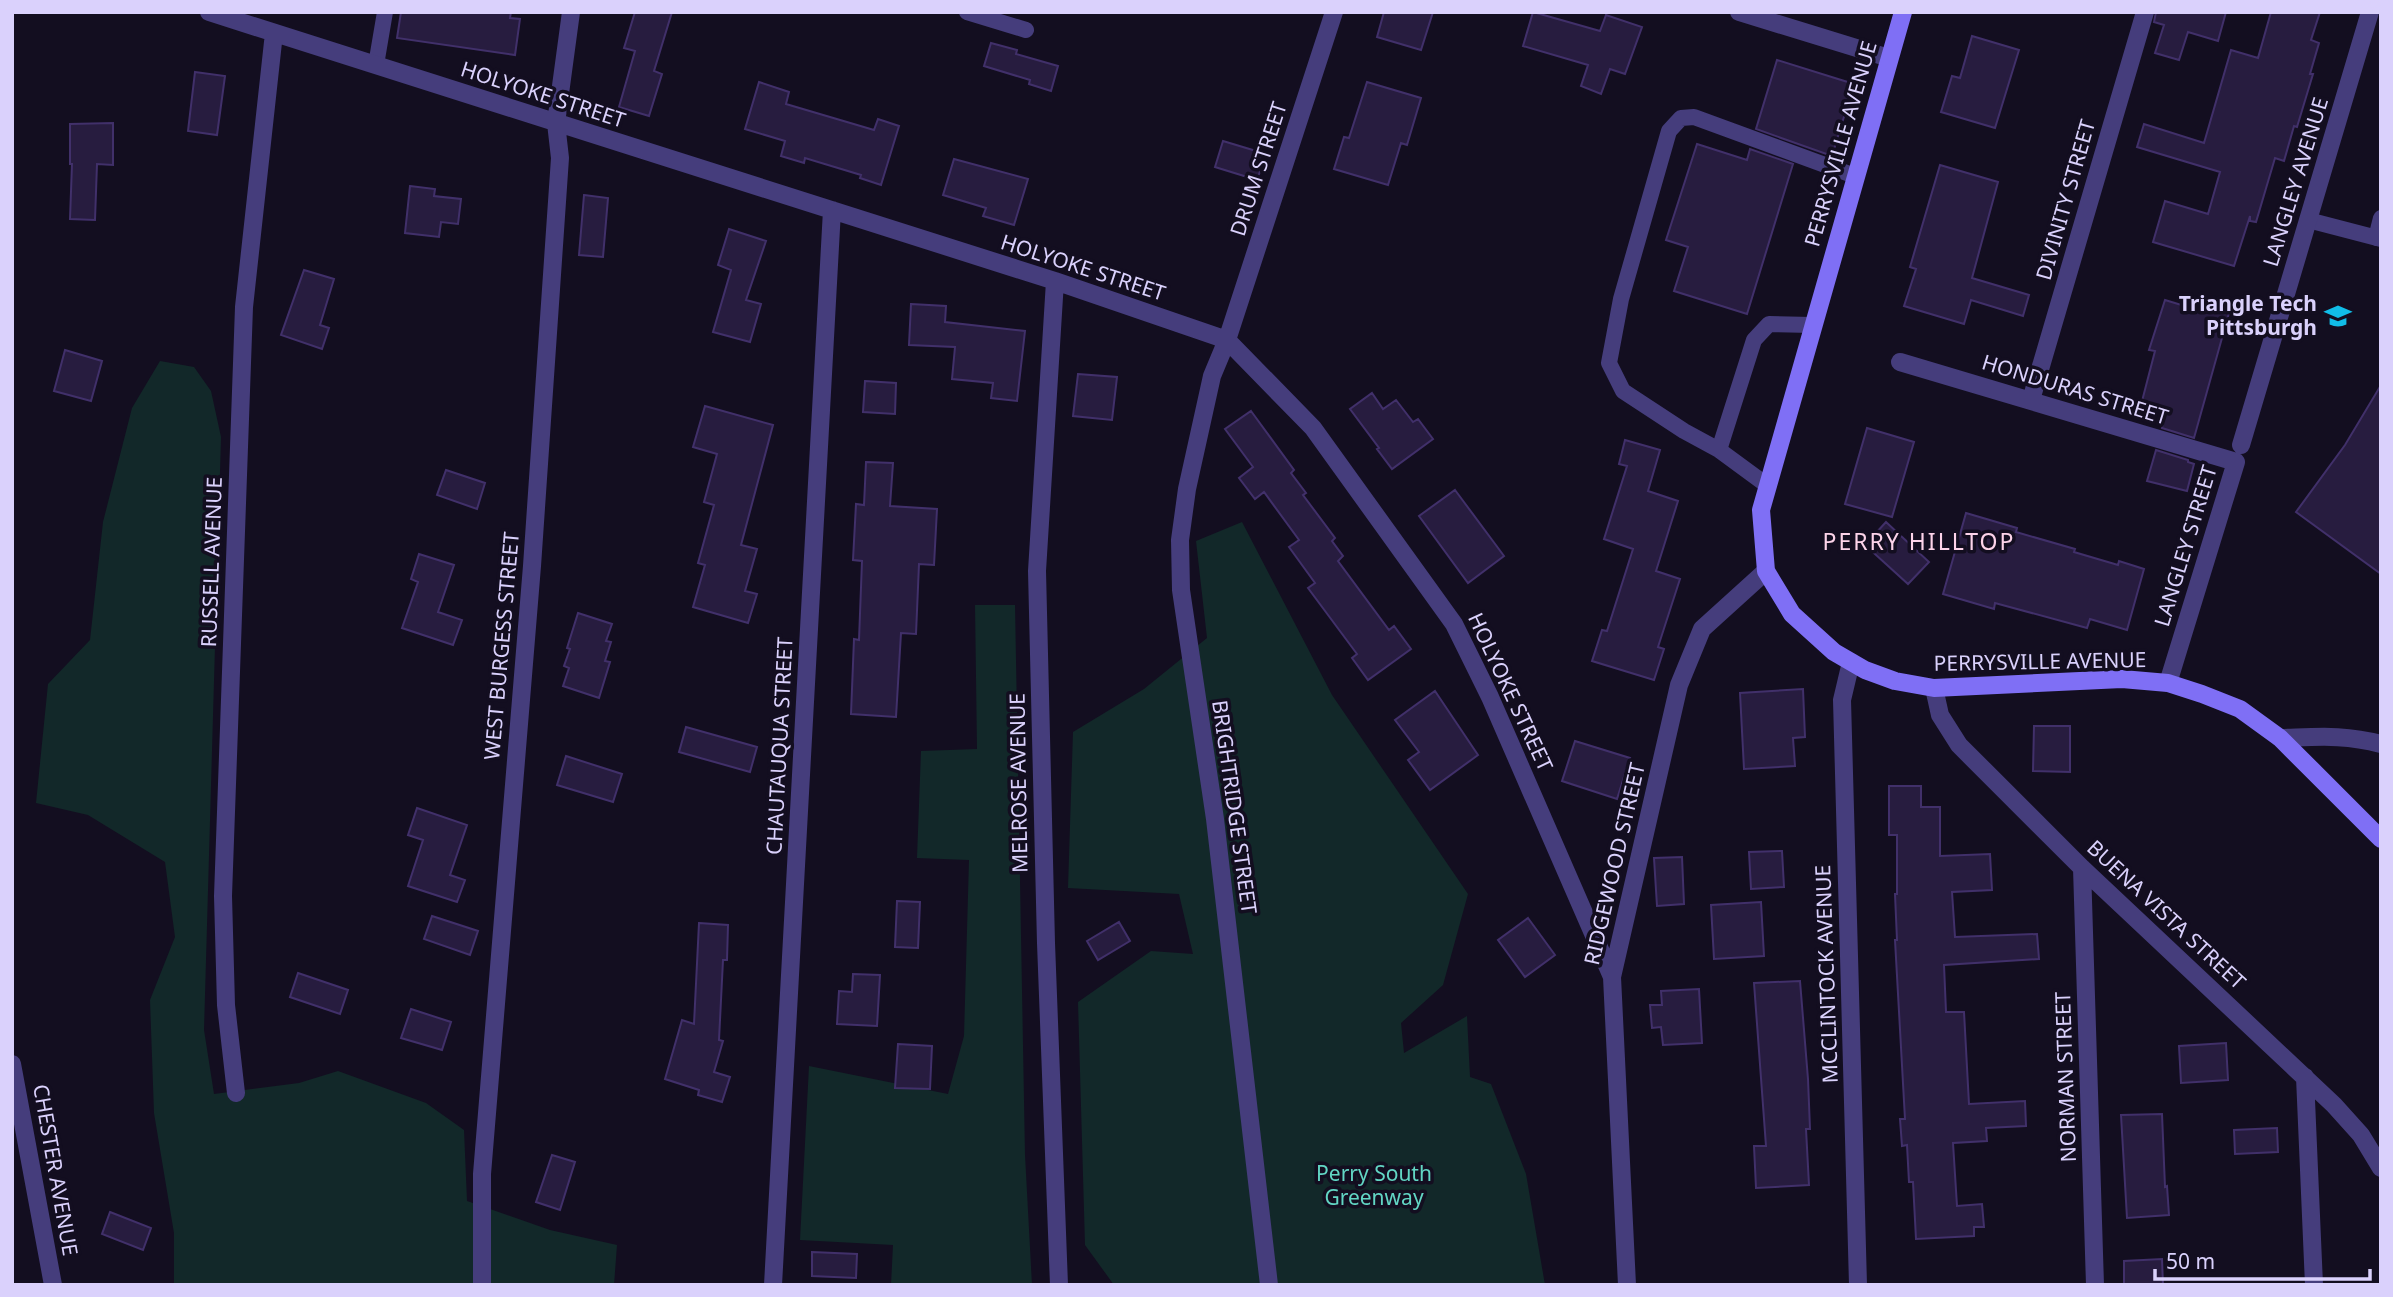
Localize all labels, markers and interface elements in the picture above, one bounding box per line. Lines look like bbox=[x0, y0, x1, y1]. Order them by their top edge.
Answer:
street label: PERRYSVILLE AVENUE bbox=[1797, 38, 1883, 250]
street label: HOLYOKE STREET bbox=[457, 54, 630, 134]
street label: LANGLEY AVENUE bbox=[2256, 94, 2334, 270]
street label: DRUM STREET bbox=[1223, 98, 1293, 239]
street label: DIVINITY STREET bbox=[2029, 116, 2101, 283]
street label: HOLYOKE STREET bbox=[997, 227, 1170, 307]
place label: Triangle Tech Pittsburgh bbox=[2179, 289, 2317, 341]
school or university icon: Triangle Tech Pittsburgh bbox=[2323, 301, 2353, 331]
street label: HONDURAS STREET bbox=[1979, 347, 2172, 431]
street label: LANGLEY STREET bbox=[2147, 461, 2223, 630]
street label: RUSSELL AVENUE bbox=[194, 476, 228, 648]
district label: PERRY HILLTOP bbox=[1822, 525, 2016, 557]
street label: WEST BURGESS STREET bbox=[477, 530, 525, 761]
street label: HOLYOKE STREET bbox=[1462, 608, 1560, 776]
street label: CHAUTAUQUA STREET bbox=[759, 636, 799, 856]
street label: PERRYSVILLE AVENUE bbox=[1933, 645, 2147, 677]
street label: MELROSE AVENUE bbox=[1002, 693, 1034, 873]
street label: BRIGHTRIDGE STREET bbox=[1206, 698, 1264, 916]
street label: RIDGEWOOD STREET bbox=[1577, 760, 1651, 968]
street label: BUENA VISTA STREET bbox=[2081, 833, 2252, 995]
street label: MCCLINTOCK AVENUE bbox=[1808, 864, 1844, 1084]
street label: NORMAN STREET bbox=[2048, 991, 2082, 1163]
street label: CHESTER AVENUE bbox=[27, 1082, 85, 1258]
park label: Perry South Greenway bbox=[1316, 1159, 1432, 1211]
scale bar bbox=[2155, 1238, 2370, 1282]
text: 50 m bbox=[2166, 1247, 2215, 1275]

